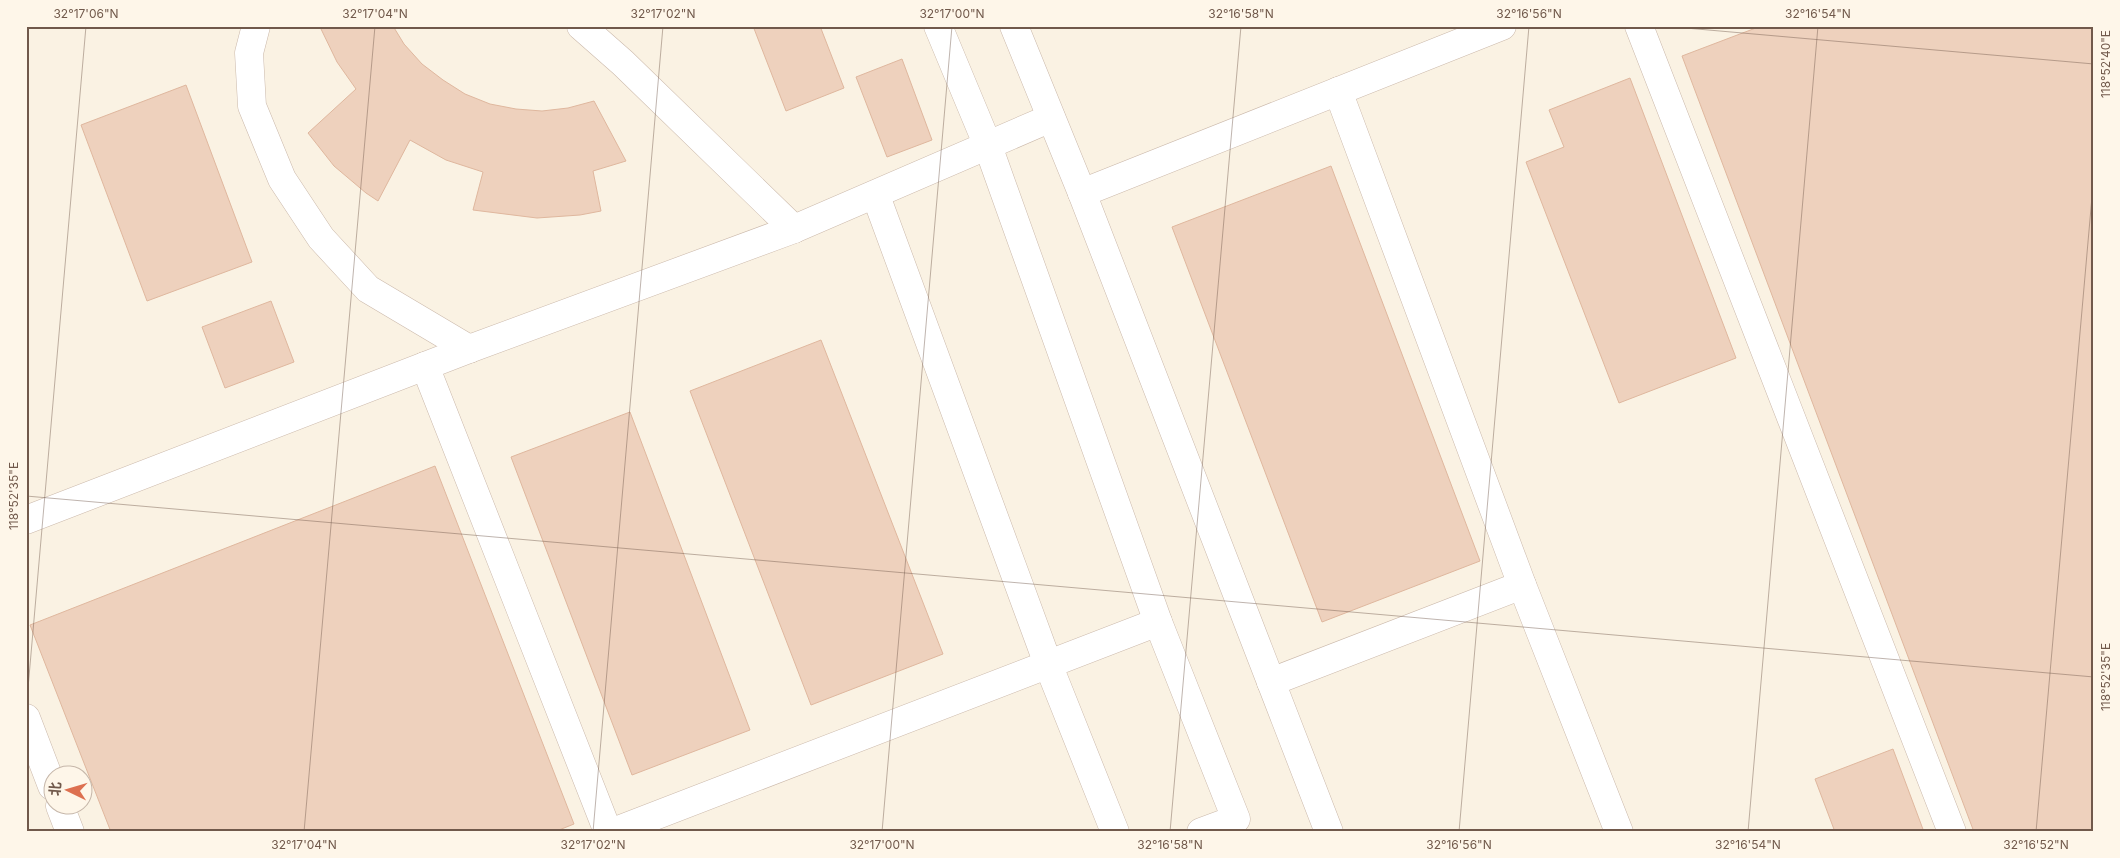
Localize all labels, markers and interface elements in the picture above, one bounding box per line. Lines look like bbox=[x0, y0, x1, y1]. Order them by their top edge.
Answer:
text: 32°17'06"N bbox=[53, 6, 119, 21]
text: 32°17'04"N bbox=[342, 6, 408, 21]
text: 32°17'02"N bbox=[631, 6, 696, 21]
text: 32°17'00"N bbox=[919, 6, 985, 21]
text: 32°16'58"N bbox=[1208, 6, 1274, 21]
text: 32°16'56"N bbox=[1496, 6, 1562, 21]
text: 32°16'54"N bbox=[1785, 6, 1851, 21]
text: 118°52'40"E bbox=[2098, 30, 2113, 98]
text: 118°52'35"E bbox=[6, 462, 21, 530]
text: 118°52'35"E bbox=[2098, 643, 2113, 711]
north arrow bbox=[42, 766, 92, 816]
text: 北 bbox=[45, 781, 64, 797]
text: 32°17'04"N bbox=[271, 837, 337, 852]
text: 32°17'02"N bbox=[561, 837, 626, 852]
text: 32°17'00"N bbox=[849, 837, 915, 852]
text: 32°16'58"N bbox=[1137, 837, 1203, 852]
text: 32°16'56"N bbox=[1426, 837, 1492, 852]
text: 32°16'54"N bbox=[1715, 837, 1781, 852]
text: 32°16'52"N bbox=[2003, 837, 2069, 852]

